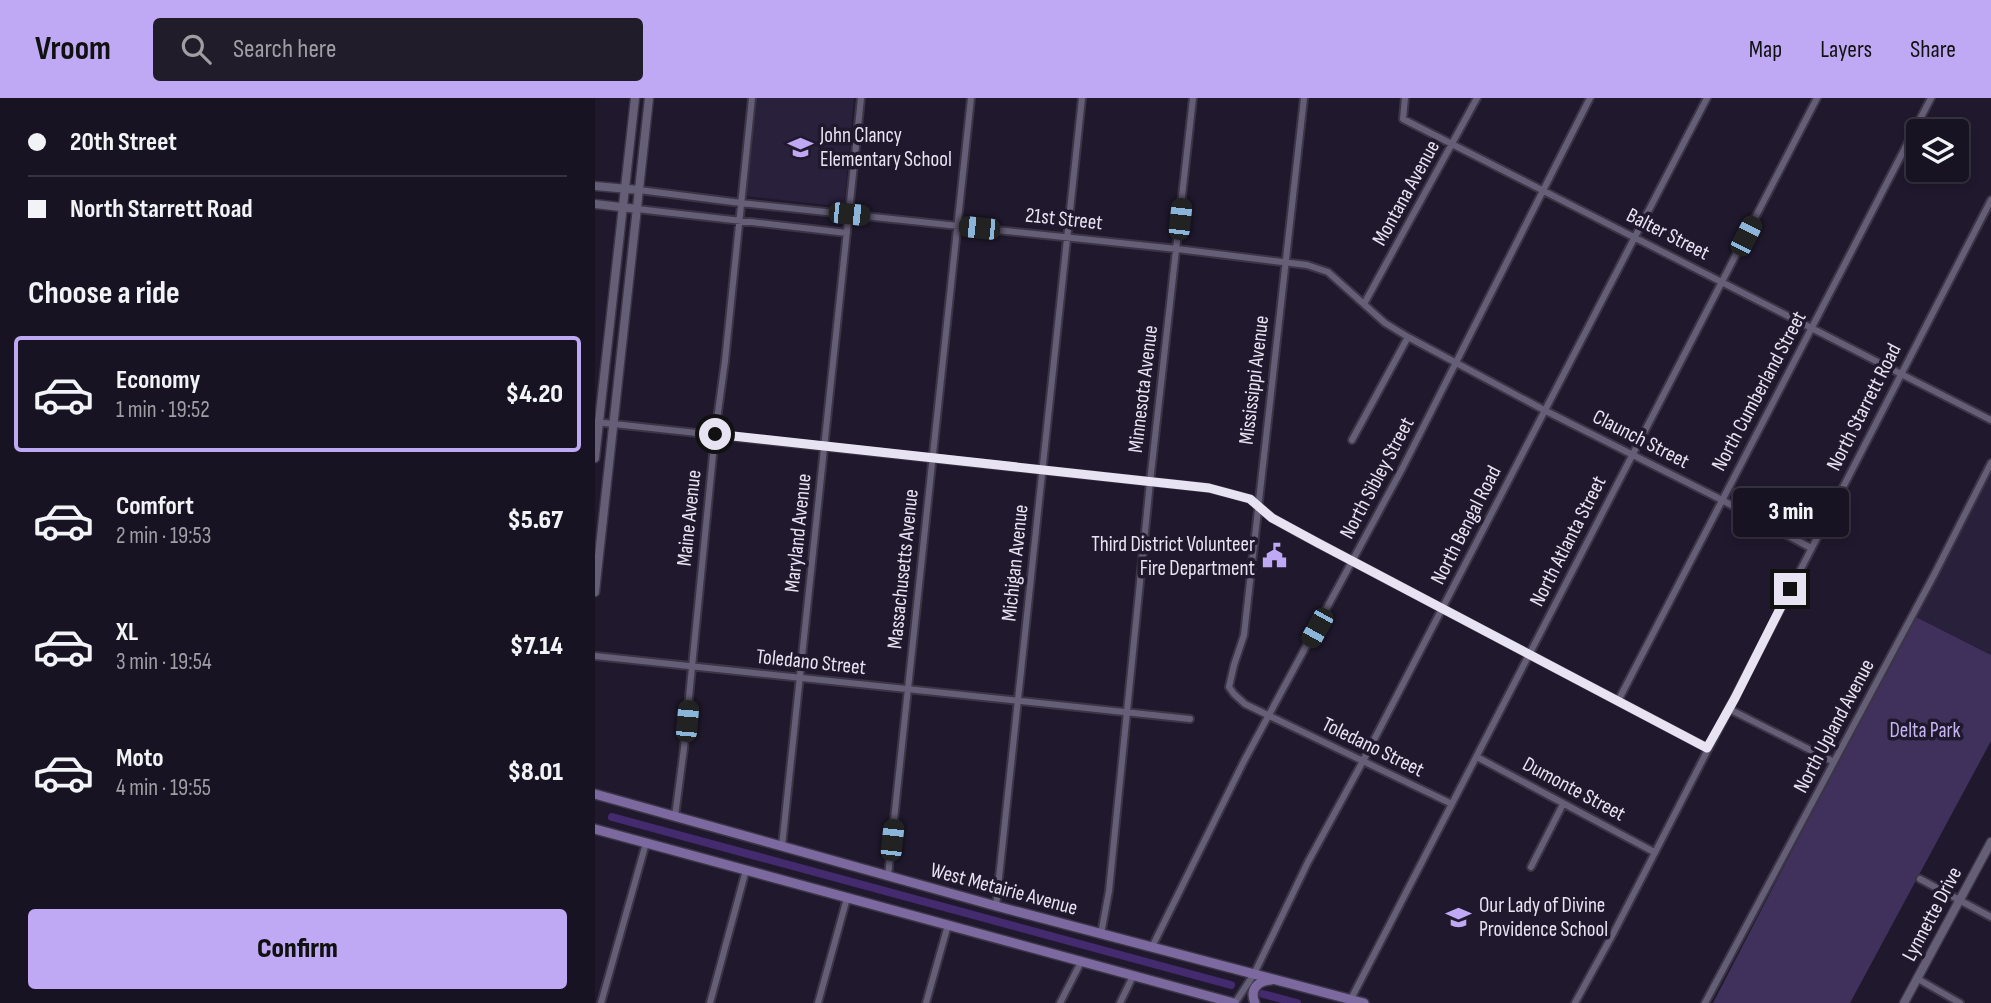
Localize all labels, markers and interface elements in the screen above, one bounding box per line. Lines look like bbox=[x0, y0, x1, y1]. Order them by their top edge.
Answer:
search box bbox=[153, 18, 643, 81]
text: Vroom bbox=[35, 29, 111, 69]
icon: search bbox=[177, 30, 215, 68]
text: Search here bbox=[233, 34, 336, 65]
text: Map bbox=[1749, 35, 1782, 64]
text: Layers bbox=[1820, 35, 1872, 64]
text: Share bbox=[1910, 35, 1956, 64]
map controls bbox=[1906, 119, 1969, 182]
button: layers bbox=[1906, 119, 1969, 182]
place label: John Clancy Elementary School bbox=[819, 123, 952, 172]
text: 20th Street bbox=[70, 127, 177, 158]
school or university icon: John Clancy Elementary School bbox=[786, 133, 814, 161]
street label: Montana Avenue bbox=[1367, 136, 1445, 250]
text: North Starrett Road bbox=[70, 194, 253, 225]
car bbox=[1168, 197, 1193, 241]
car bbox=[828, 201, 871, 227]
street label: Balter Street bbox=[1622, 202, 1714, 266]
street label: 21st Street bbox=[1024, 203, 1104, 235]
car bbox=[1728, 213, 1765, 259]
car bbox=[958, 215, 1001, 241]
text: Choose a ride bbox=[28, 274, 180, 313]
street label: North Cumberland Street bbox=[1706, 307, 1812, 475]
street label: Mississippi Avenue bbox=[1234, 314, 1274, 446]
street label: Minnesota Avenue bbox=[1123, 324, 1163, 454]
street label: North Starrett Road bbox=[1821, 339, 1907, 475]
icon: car bbox=[32, 363, 95, 426]
text: Economy bbox=[116, 365, 200, 396]
text: $4.20 bbox=[506, 379, 563, 410]
text: 1 min · 19:52 bbox=[116, 396, 210, 424]
street label: Claunch Street bbox=[1589, 404, 1693, 474]
street label: North Sibley Street bbox=[1335, 413, 1419, 543]
route start bbox=[699, 418, 731, 450]
street label: North Bengal Road bbox=[1425, 462, 1507, 588]
street label: Maine Avenue bbox=[672, 469, 706, 567]
street label: Maryland Avenue bbox=[779, 472, 817, 594]
street label: North Atlanta Street bbox=[1524, 472, 1612, 610]
street label: Massachusetts Avenue bbox=[882, 488, 924, 650]
callout: 3 min bbox=[1732, 488, 1848, 536]
icon: car bbox=[32, 489, 95, 552]
text: Comfort bbox=[116, 491, 194, 522]
text: 3 min bbox=[1769, 498, 1813, 526]
street label: Michigan Avenue bbox=[996, 503, 1034, 623]
text: $5.67 bbox=[508, 505, 563, 536]
text: 2 min · 19:53 bbox=[116, 522, 211, 550]
place label: Third District Volunteer Fire Department bbox=[1091, 532, 1255, 581]
public building icon: Third District Volunteer Fire Department bbox=[1261, 542, 1289, 570]
route end bbox=[1774, 573, 1806, 605]
car bbox=[1298, 605, 1337, 651]
icon: car bbox=[32, 615, 95, 678]
text: XL bbox=[116, 617, 138, 648]
text: $7.14 bbox=[510, 631, 563, 662]
street label: Toledano Street bbox=[755, 644, 867, 680]
text: 3 min · 19:54 bbox=[116, 648, 212, 676]
street label: North Upland Avenue bbox=[1788, 655, 1880, 797]
car bbox=[675, 699, 700, 743]
street label: Toledano Street bbox=[1318, 712, 1428, 782]
park label: Delta Park bbox=[1889, 718, 1961, 743]
icon: car bbox=[32, 741, 95, 804]
text: Moto bbox=[116, 743, 164, 774]
street label: Dumonte Street bbox=[1518, 751, 1630, 827]
text: $8.01 bbox=[508, 757, 563, 788]
text: 4 min · 19:55 bbox=[116, 774, 211, 802]
car bbox=[880, 818, 905, 862]
street label: West Metairie Avenue bbox=[928, 857, 1080, 921]
street label: Lynnette Drive bbox=[1897, 863, 1967, 965]
place label: Our Lady of Divine Providence School bbox=[1479, 893, 1608, 942]
school or university icon: Our Lady of Divine Providence School bbox=[1445, 903, 1473, 931]
button: Confirm bbox=[28, 909, 567, 989]

